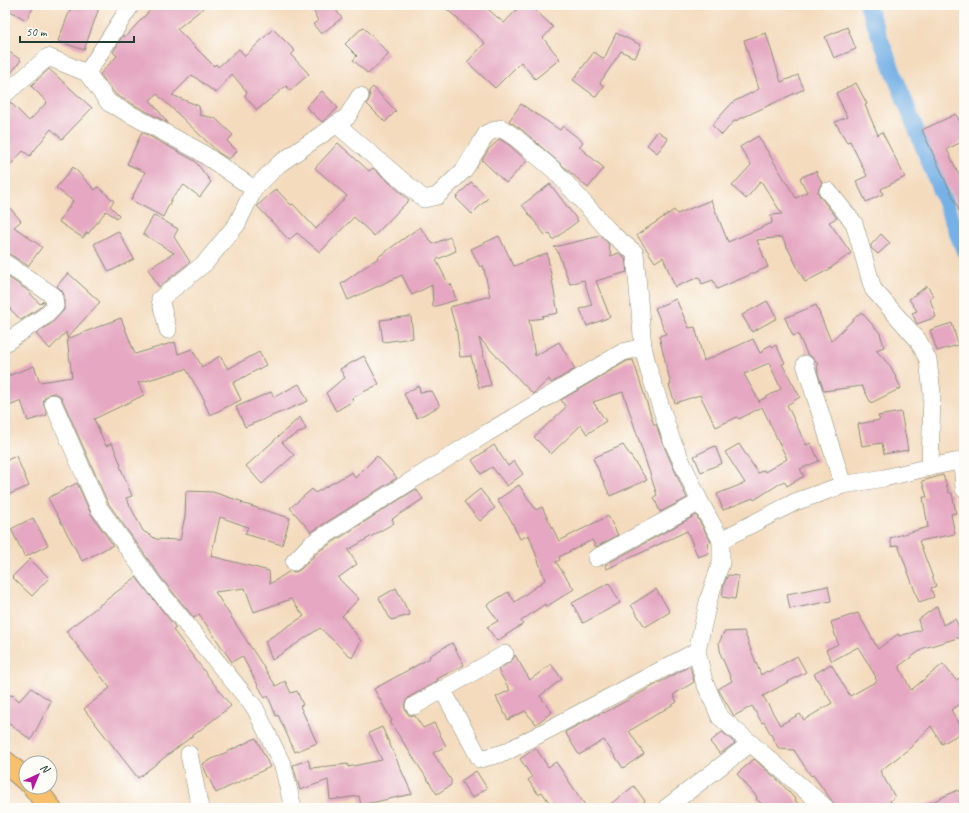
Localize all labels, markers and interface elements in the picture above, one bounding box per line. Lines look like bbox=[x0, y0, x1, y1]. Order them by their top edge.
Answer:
scale bar bbox=[20, 18, 134, 44]
text: 50 m bbox=[26, 24, 48, 40]
north arrow bbox=[18, 755, 58, 795]
text: N bbox=[38, 760, 54, 777]

